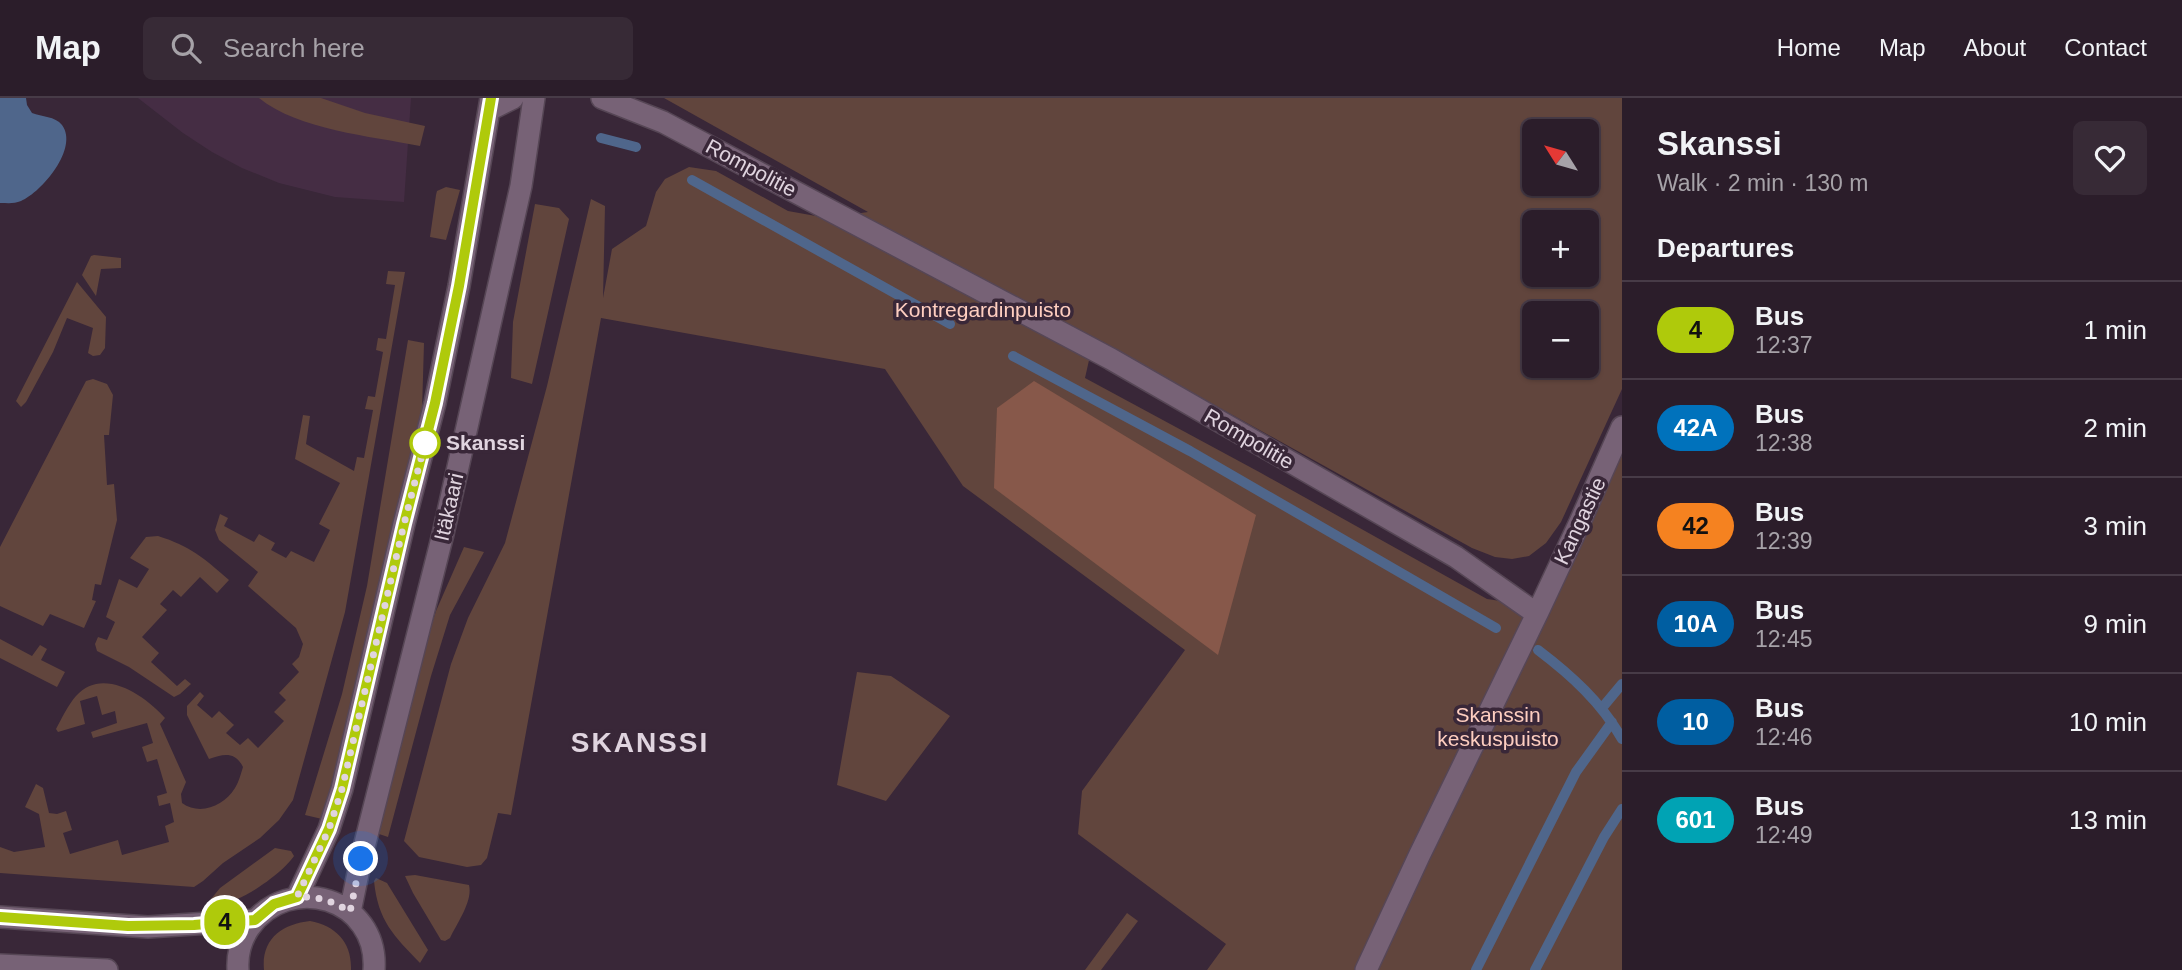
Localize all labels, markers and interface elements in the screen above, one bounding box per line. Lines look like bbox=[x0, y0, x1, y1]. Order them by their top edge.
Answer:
search box bbox=[143, 17, 633, 80]
text: Map bbox=[35, 29, 101, 66]
icon: search bbox=[167, 29, 205, 67]
text: Search here bbox=[223, 33, 365, 63]
text: Home bbox=[1777, 34, 1841, 61]
text: Map bbox=[1879, 34, 1926, 61]
text: About bbox=[1964, 34, 2026, 61]
text: Contact bbox=[2064, 34, 2147, 61]
north arrow bbox=[1522, 119, 1600, 196]
map controls bbox=[1522, 119, 1599, 378]
button: heart bbox=[2073, 121, 2147, 195]
text: Skanssi bbox=[1657, 125, 1782, 162]
street label: Rompolitie bbox=[702, 134, 800, 201]
text: Walk · 2 min · 130 m bbox=[1657, 170, 1868, 196]
button: + bbox=[1522, 210, 1599, 287]
text: Departures bbox=[1657, 233, 1794, 263]
park label: Kontregardinpuisto bbox=[895, 298, 1071, 321]
button: − bbox=[1522, 301, 1599, 378]
text: Bus bbox=[1755, 301, 1804, 331]
text: 1 min bbox=[2083, 315, 2147, 345]
text: 4 bbox=[1689, 316, 1702, 343]
text: 12:37 bbox=[1755, 332, 1813, 358]
text: Bus bbox=[1755, 399, 1804, 429]
street label: Rompolitie bbox=[1201, 404, 1298, 473]
text: 2 min bbox=[2083, 413, 2147, 443]
text: 42A bbox=[1673, 414, 1718, 441]
marker: Skanssi bbox=[410, 428, 440, 458]
text: 12:38 bbox=[1755, 430, 1813, 456]
place label: Skanssi bbox=[446, 431, 525, 454]
street label: Itäkaari bbox=[430, 471, 467, 543]
street label: Kangastie bbox=[1549, 474, 1610, 568]
text: Bus bbox=[1755, 497, 1804, 527]
text: 3 min bbox=[2083, 511, 2147, 541]
text: 42 bbox=[1682, 512, 1709, 539]
text: 12:39 bbox=[1755, 528, 1813, 554]
text: Bus bbox=[1755, 595, 1804, 625]
text: 9 min bbox=[2083, 609, 2147, 639]
text: 10A bbox=[1673, 610, 1718, 637]
text: 12:45 bbox=[1755, 626, 1813, 652]
text: Bus bbox=[1755, 693, 1804, 723]
park label: Skanssin keskuspuisto bbox=[1437, 703, 1559, 750]
text: 10 min bbox=[2069, 707, 2147, 737]
text: 10 bbox=[1682, 708, 1709, 735]
text: 12:46 bbox=[1755, 724, 1813, 750]
district label: SKANSSI bbox=[571, 727, 709, 758]
text: Bus bbox=[1755, 791, 1804, 821]
text: 13 min bbox=[2069, 805, 2147, 835]
text: 601 bbox=[1675, 806, 1716, 833]
text: 12:49 bbox=[1755, 822, 1813, 848]
your location bbox=[343, 841, 378, 876]
line badge: 4 bbox=[202, 899, 248, 945]
text: 4 bbox=[218, 908, 232, 935]

